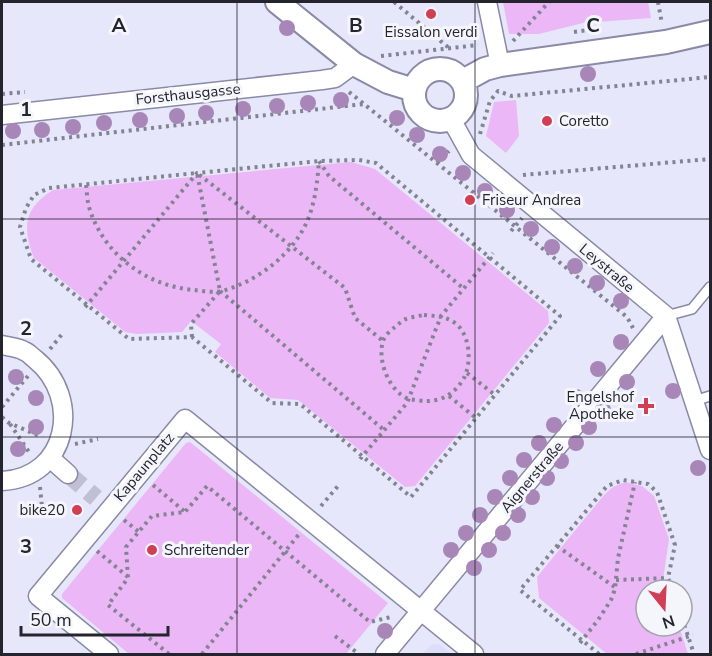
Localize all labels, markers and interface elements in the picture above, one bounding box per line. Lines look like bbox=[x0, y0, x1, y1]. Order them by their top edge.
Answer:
marker: Eissalon verdi bbox=[424, 7, 438, 21]
text: A bbox=[112, 12, 127, 39]
text: B bbox=[349, 12, 363, 39]
text: C bbox=[586, 12, 600, 39]
place label: Eissalon verdi bbox=[385, 22, 477, 42]
street label: Forsthausgasse bbox=[135, 79, 241, 109]
text: 1 bbox=[20, 96, 32, 123]
place label: Coretto bbox=[559, 111, 609, 131]
marker: Coretto bbox=[540, 114, 554, 128]
place label: Friseur Andrea bbox=[482, 190, 581, 210]
marker: Friseur Andrea bbox=[463, 193, 477, 207]
street label: Leystraße bbox=[575, 239, 639, 297]
text: 2 bbox=[20, 315, 32, 342]
place label: Engelshof Apotheke bbox=[567, 387, 635, 424]
marker: Engelshof Apotheke bbox=[639, 399, 653, 413]
street label: Kapaunplatz bbox=[109, 428, 179, 506]
street label: Aignerstraße bbox=[496, 437, 568, 517]
place label: bike20 bbox=[19, 500, 65, 520]
marker: bike20 bbox=[70, 503, 84, 517]
text: 3 bbox=[20, 533, 32, 560]
place label: Schreitender bbox=[164, 540, 250, 560]
marker: Schreitender bbox=[145, 543, 159, 557]
north arrow bbox=[634, 578, 694, 638]
scale bar bbox=[21, 599, 168, 637]
text: 50 m bbox=[30, 608, 72, 632]
text: N bbox=[659, 609, 677, 634]

